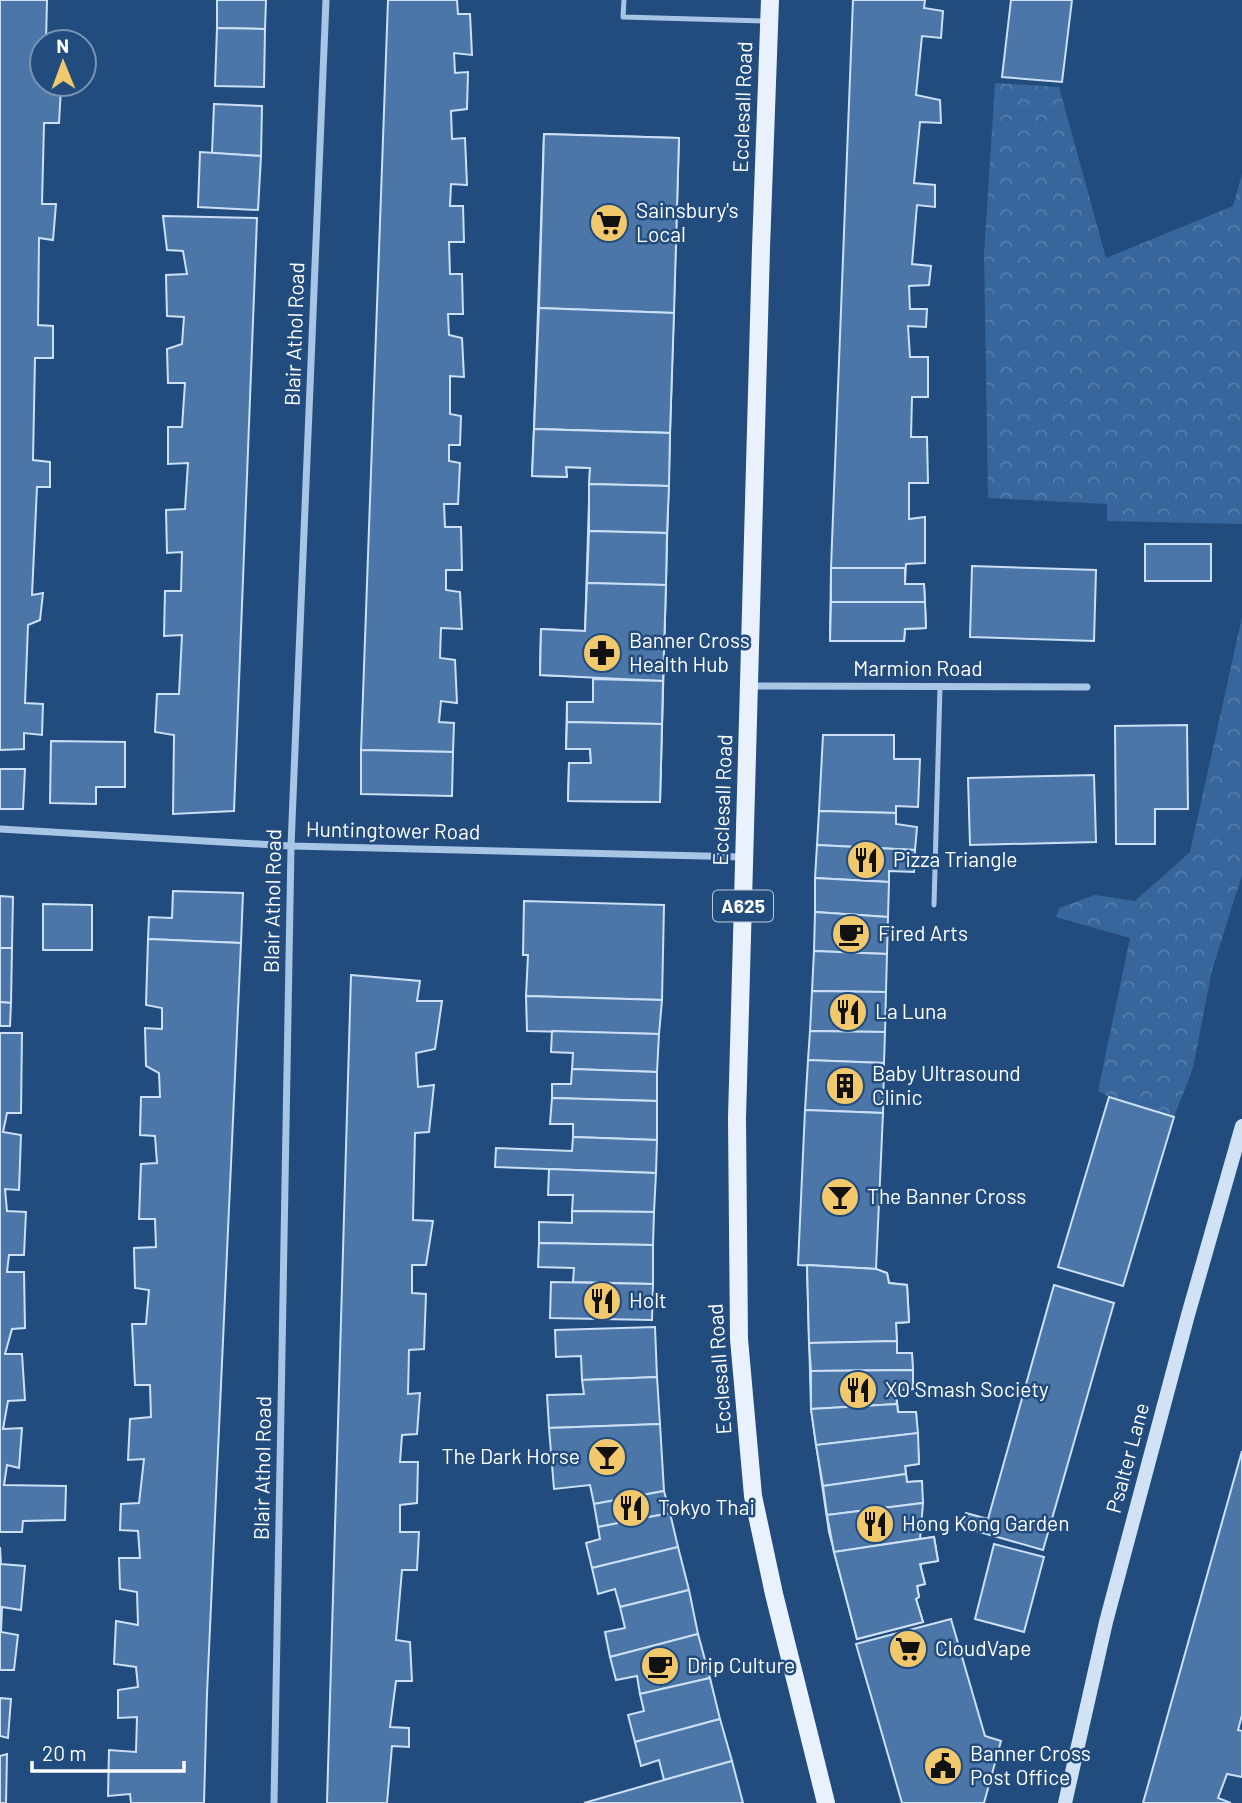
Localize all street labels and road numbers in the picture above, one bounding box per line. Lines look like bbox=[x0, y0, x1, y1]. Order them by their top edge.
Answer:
street label: Ecclesall Road bbox=[727, 41, 756, 173]
street label: Blair Athol Road bbox=[278, 261, 309, 406]
street label: Marmion Road bbox=[853, 655, 983, 680]
street label: Ecclesall Road bbox=[707, 734, 736, 866]
street label: Huntingtower Road bbox=[306, 815, 480, 844]
street label: Blair Athol Road bbox=[258, 829, 285, 973]
road number: A625 bbox=[713, 890, 773, 922]
street label: Ecclesall Road bbox=[701, 1303, 736, 1436]
street label: Blair Athol Road bbox=[248, 1396, 275, 1540]
street label: Psalter Lane bbox=[1100, 1400, 1153, 1516]

